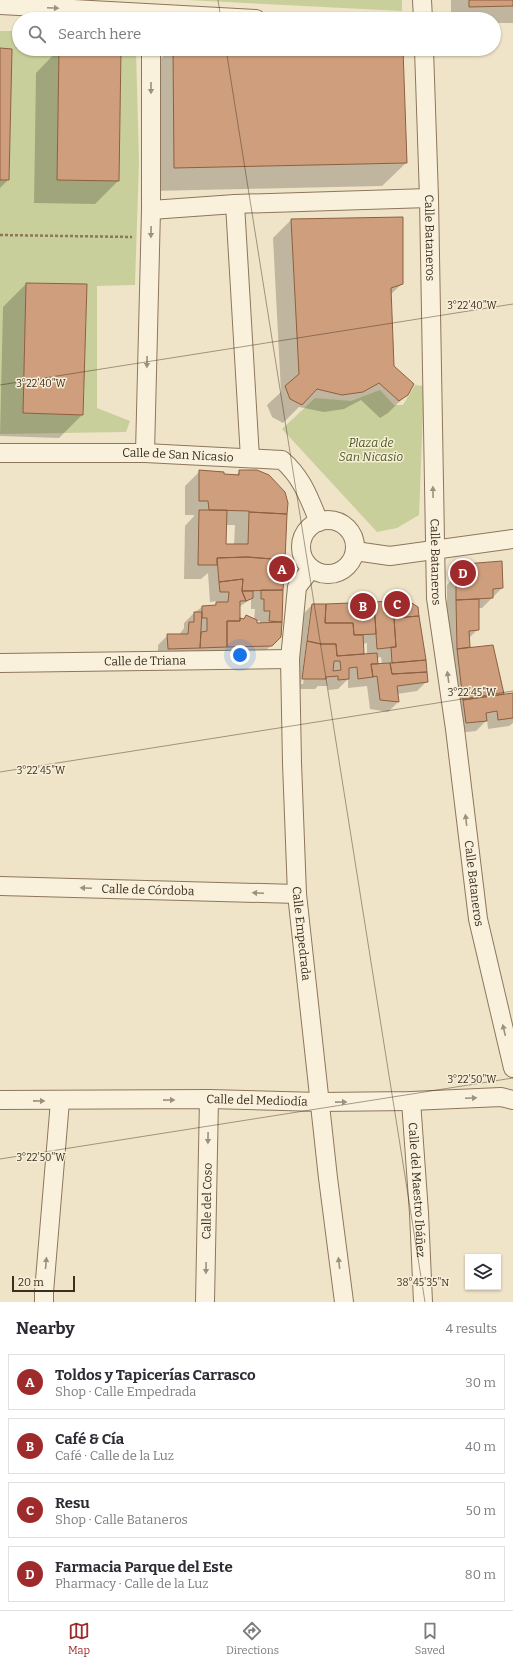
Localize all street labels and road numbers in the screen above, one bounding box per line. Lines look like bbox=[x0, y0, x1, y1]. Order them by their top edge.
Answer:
street label: Calle Bataneros bbox=[422, 194, 437, 282]
street label: Calle de San Nicasio bbox=[122, 446, 234, 465]
street label: Calle Bataneros bbox=[428, 518, 444, 606]
street label: Calle de Triana bbox=[104, 653, 187, 669]
street label: Calle Bataneros bbox=[462, 839, 487, 928]
street label: Calle de Córdoba bbox=[101, 882, 195, 898]
street label: Calle Empedrada bbox=[290, 886, 313, 982]
street label: Calle del Mediodía bbox=[206, 1092, 308, 1109]
street label: Calle del Maestro Ibáñez bbox=[406, 1122, 428, 1258]
street label: Calle del Coso bbox=[199, 1163, 215, 1239]

